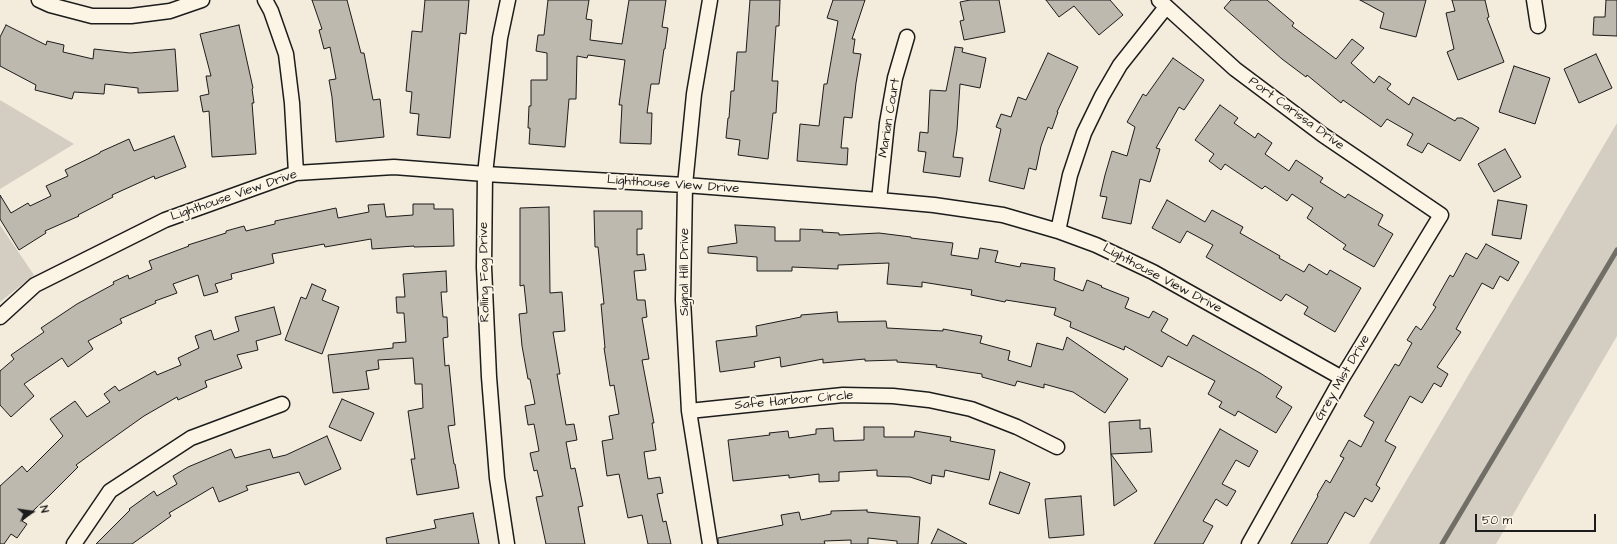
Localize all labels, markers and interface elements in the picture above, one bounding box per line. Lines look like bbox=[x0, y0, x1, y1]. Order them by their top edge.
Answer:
street label: Port Carissa Drive bbox=[1245, 74, 1347, 154]
street label: Marian Court bbox=[876, 77, 904, 159]
street label: Lighthouse View Drive bbox=[169, 167, 299, 225]
street label: Lighthouse View Drive bbox=[606, 173, 740, 197]
street label: Rolling Fog Drive bbox=[476, 222, 494, 322]
street label: Signal Hill Drive bbox=[677, 228, 693, 316]
street label: Lighthouse View Drive bbox=[1100, 241, 1224, 317]
street label: Grey Mist Drive bbox=[1312, 332, 1374, 424]
street label: Safe Harbor Circle bbox=[734, 388, 854, 414]
north arrow bbox=[12, 492, 52, 532]
text: N bbox=[36, 504, 52, 514]
scale bar bbox=[1477, 506, 1598, 532]
text: 50 m bbox=[1482, 512, 1512, 529]

